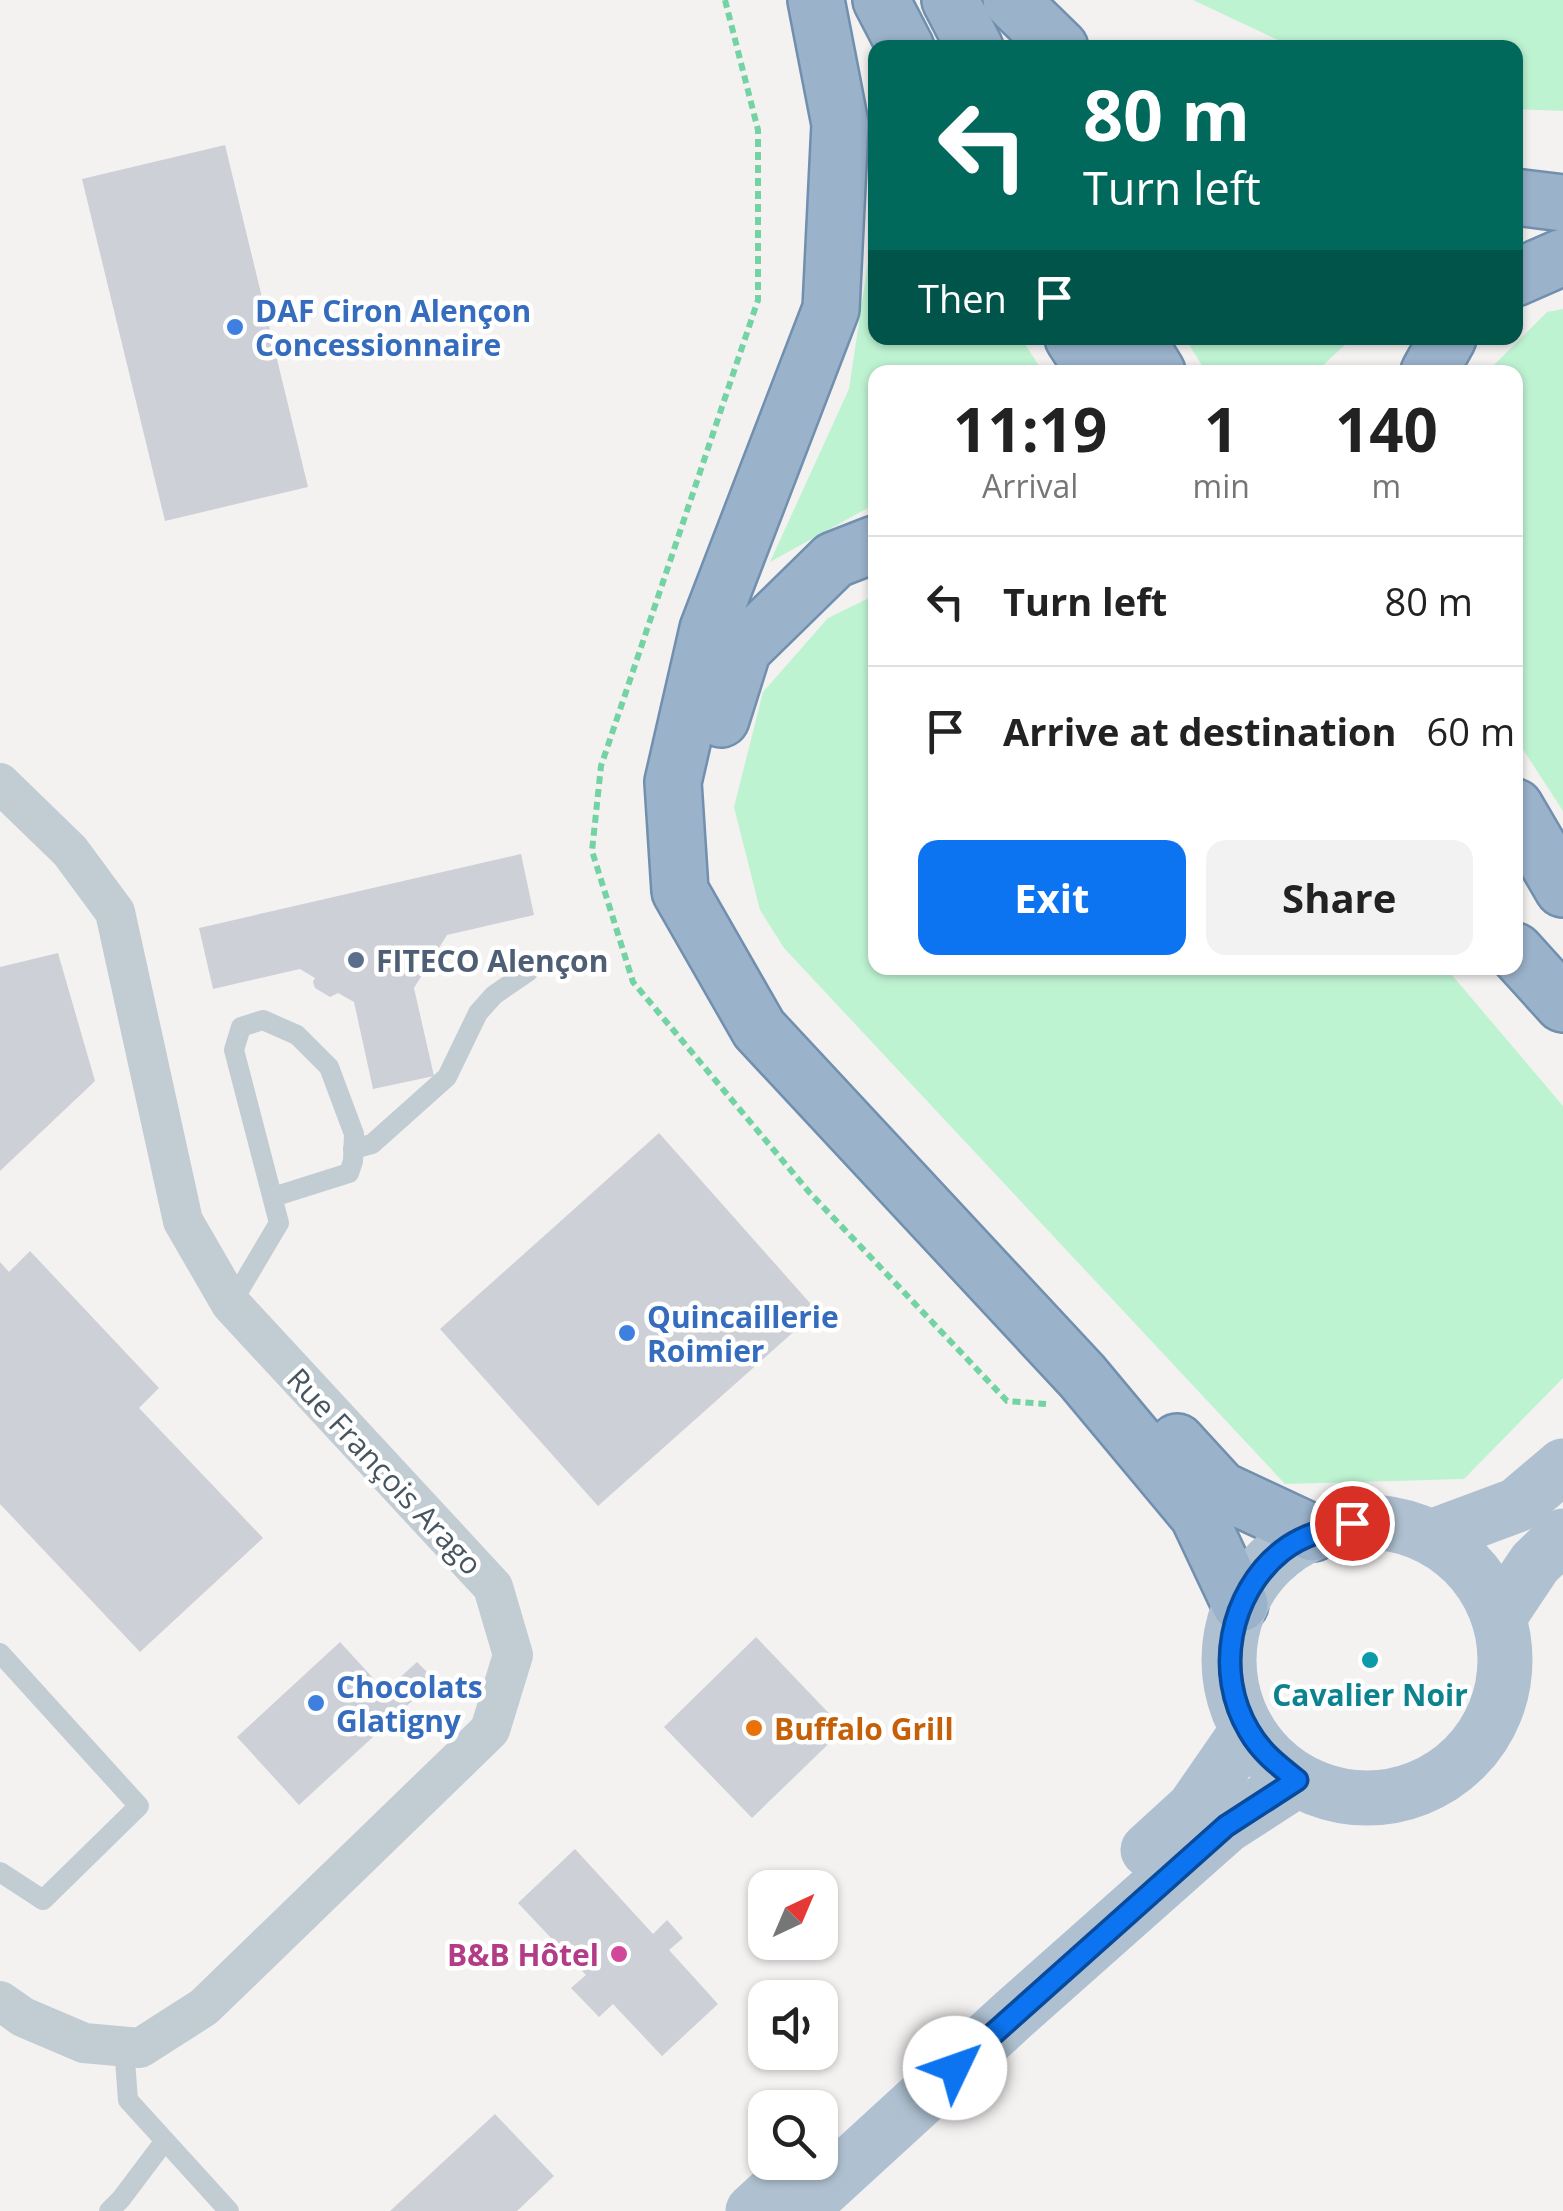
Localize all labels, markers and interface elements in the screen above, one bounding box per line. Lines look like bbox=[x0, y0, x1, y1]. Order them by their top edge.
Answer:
text: 80 m bbox=[1083, 66, 1250, 162]
icon: left bbox=[918, 80, 1048, 210]
text: Turn left bbox=[1083, 157, 1261, 218]
icon: arrive bbox=[1027, 270, 1082, 325]
text: Then bbox=[918, 272, 1007, 324]
place label: DAF Ciron Alençon Concessionnaire bbox=[255, 290, 531, 365]
marker: DAF Ciron Alençon Concessionnaire bbox=[224, 316, 246, 338]
text: 11:19 bbox=[953, 388, 1107, 470]
text: 1 bbox=[1204, 388, 1238, 470]
text: 140 bbox=[1335, 388, 1438, 470]
text: Arrival bbox=[982, 464, 1078, 507]
text: min bbox=[1193, 464, 1250, 507]
text: m bbox=[1372, 464, 1401, 507]
icon: left bbox=[918, 574, 973, 629]
text: Turn left bbox=[1003, 575, 1167, 627]
text: 80 m bbox=[1384, 575, 1473, 627]
icon: arrive bbox=[918, 704, 973, 759]
text: Arrive at destination bbox=[1003, 705, 1397, 757]
text: 60 m bbox=[1427, 705, 1515, 757]
button: Exit bbox=[918, 840, 1186, 955]
button: Share bbox=[1206, 840, 1473, 955]
place label: FITECO Alençon bbox=[376, 940, 608, 981]
marker: FITECO Alençon bbox=[345, 949, 367, 971]
place label: Quincaillerie Roimier bbox=[647, 1296, 839, 1371]
marker: Quincaillerie Roimier bbox=[616, 1322, 638, 1344]
street label: Rue François Arago bbox=[278, 1359, 492, 1583]
pin bbox=[1310, 1481, 1395, 1566]
icon: arrive bbox=[1325, 1496, 1380, 1551]
marker: Cavalier Noir bbox=[1359, 1649, 1381, 1671]
place label: Chocolats Glatigny bbox=[336, 1666, 483, 1741]
place label: Cavalier Noir bbox=[1272, 1674, 1468, 1715]
marker: Chocolats Glatigny bbox=[305, 1692, 327, 1714]
place label: Buffalo Grill bbox=[774, 1708, 954, 1749]
marker: Buffalo Grill bbox=[743, 1717, 765, 1739]
north arrow bbox=[748, 1870, 838, 1960]
map controls bbox=[748, 1870, 838, 2180]
place label: B&B Hôtel bbox=[447, 1934, 599, 1975]
marker: B&B Hôtel bbox=[608, 1943, 630, 1965]
button: sound bbox=[748, 1980, 838, 2070]
position arrow bbox=[903, 2016, 1007, 2120]
button: search bbox=[748, 2090, 838, 2180]

